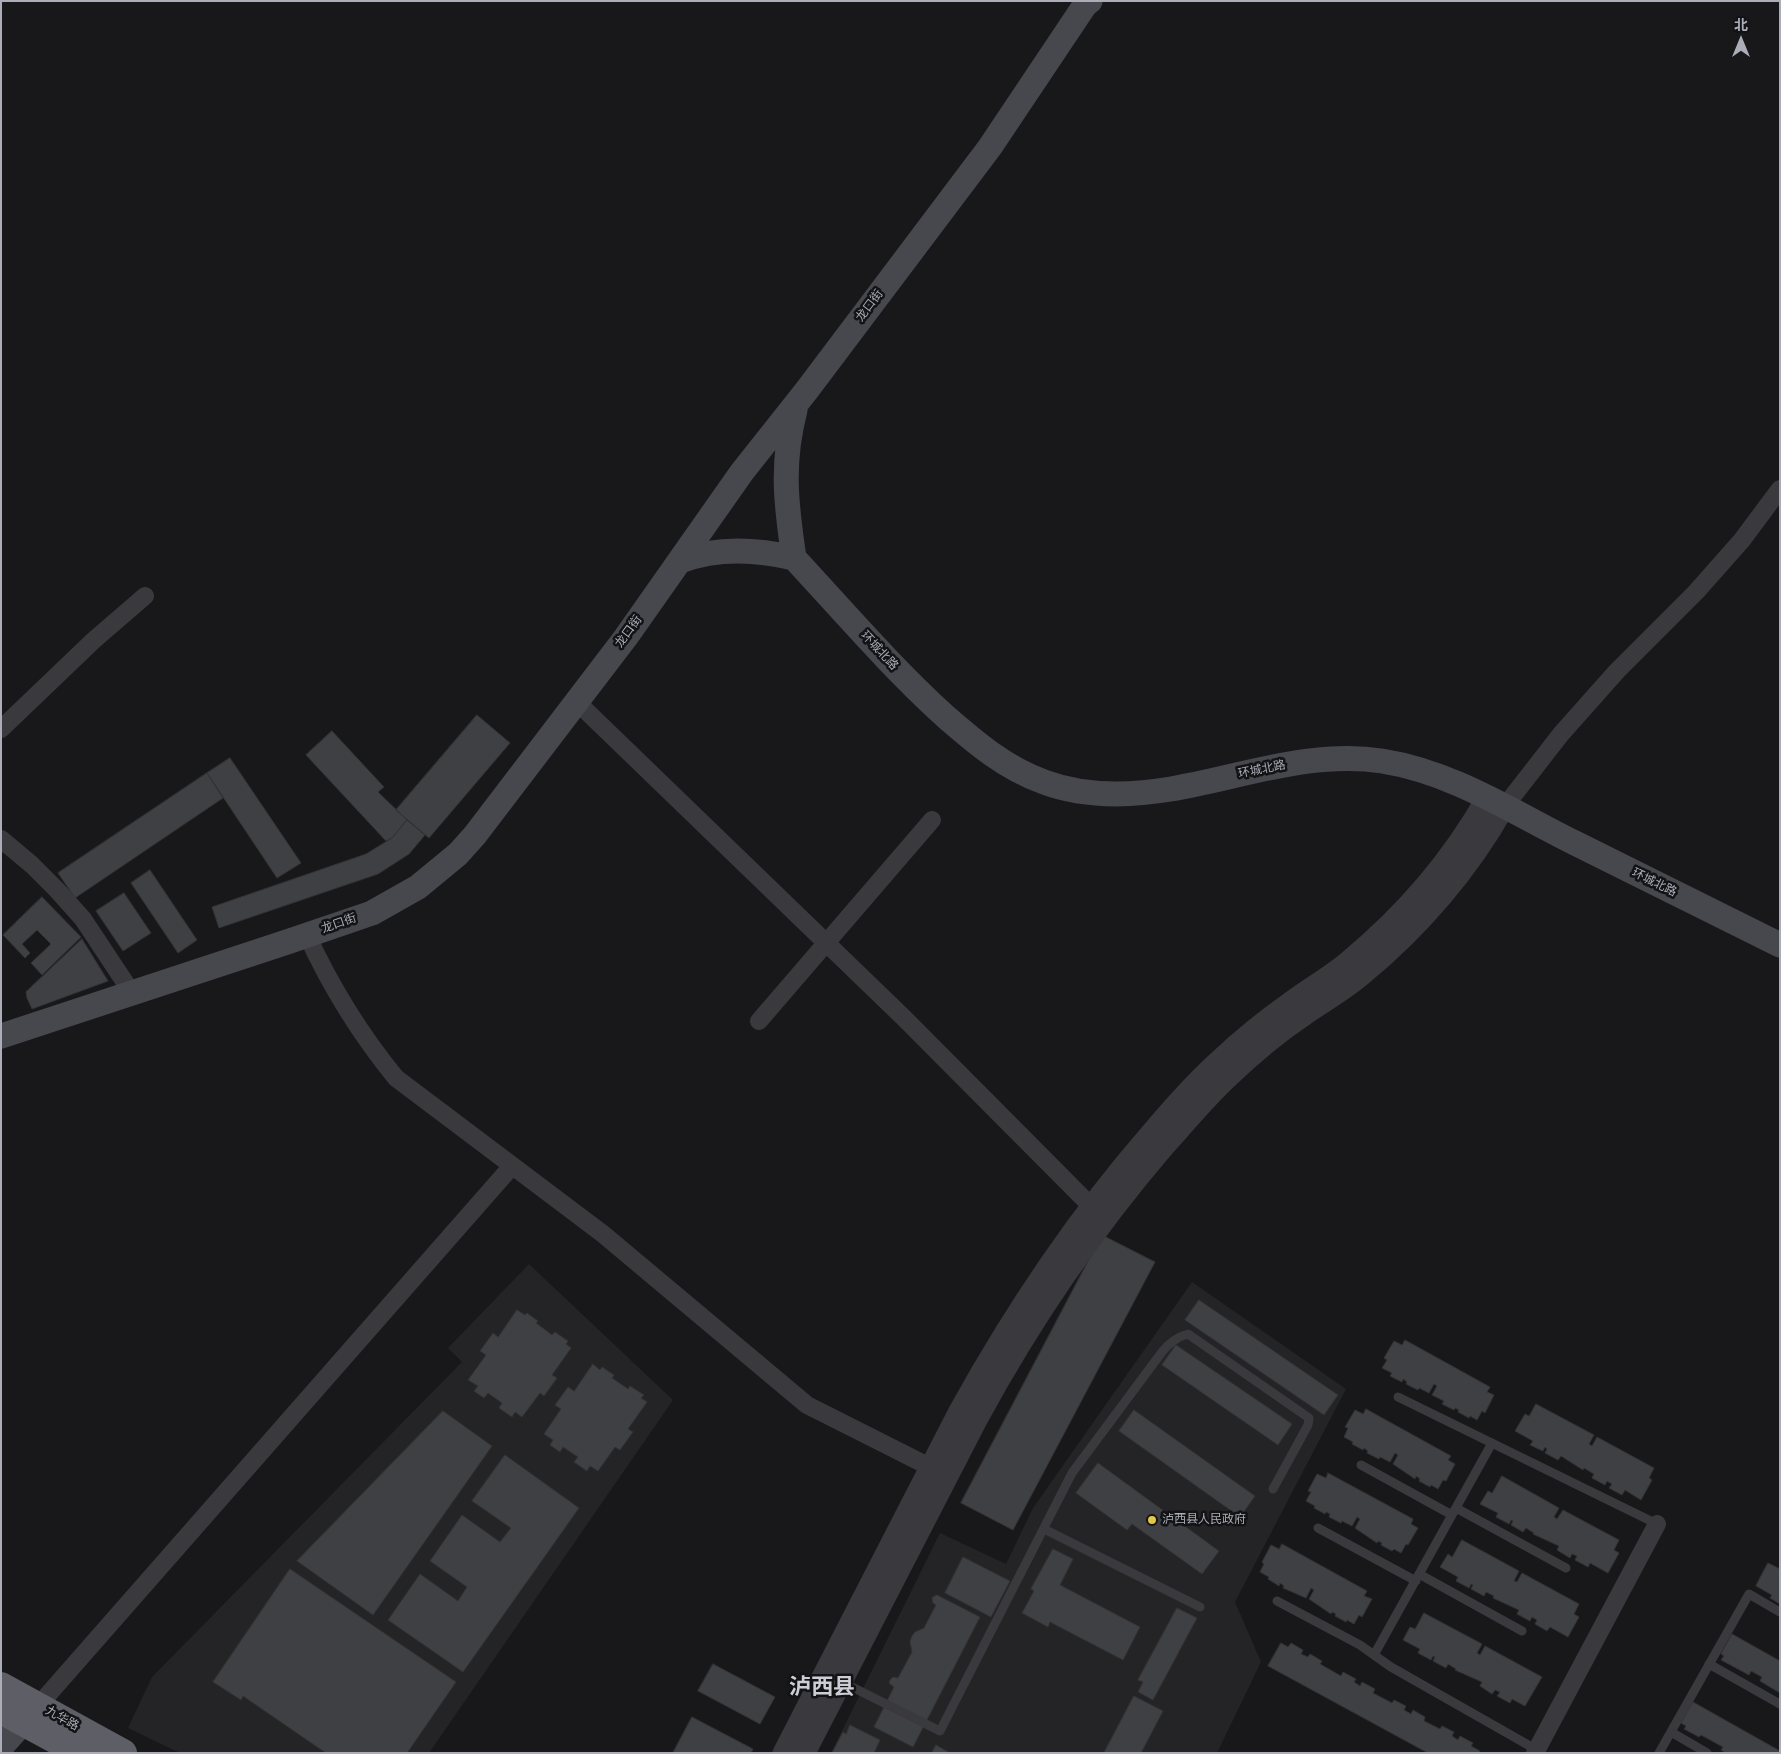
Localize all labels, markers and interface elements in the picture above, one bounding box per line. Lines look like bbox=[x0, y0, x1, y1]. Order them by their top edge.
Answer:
text: 北 bbox=[1734, 14, 1748, 35]
north arrow bbox=[1716, 15, 1766, 65]
street label: 龙口街 bbox=[853, 287, 887, 325]
street label: 龙口街 bbox=[613, 613, 645, 651]
street label: 环城北路 bbox=[857, 629, 901, 673]
street label: 环城北路 bbox=[1237, 758, 1287, 782]
street label: 环城北路 bbox=[1629, 866, 1679, 900]
street label: 龙口街 bbox=[320, 911, 358, 937]
place label: 泸西县人民政府 bbox=[1162, 1513, 1246, 1527]
marker: 泸西县人民政府 bbox=[1146, 1514, 1158, 1526]
district label: 泸西县 bbox=[789, 1676, 855, 1702]
street label: 九华路 bbox=[43, 1704, 81, 1734]

